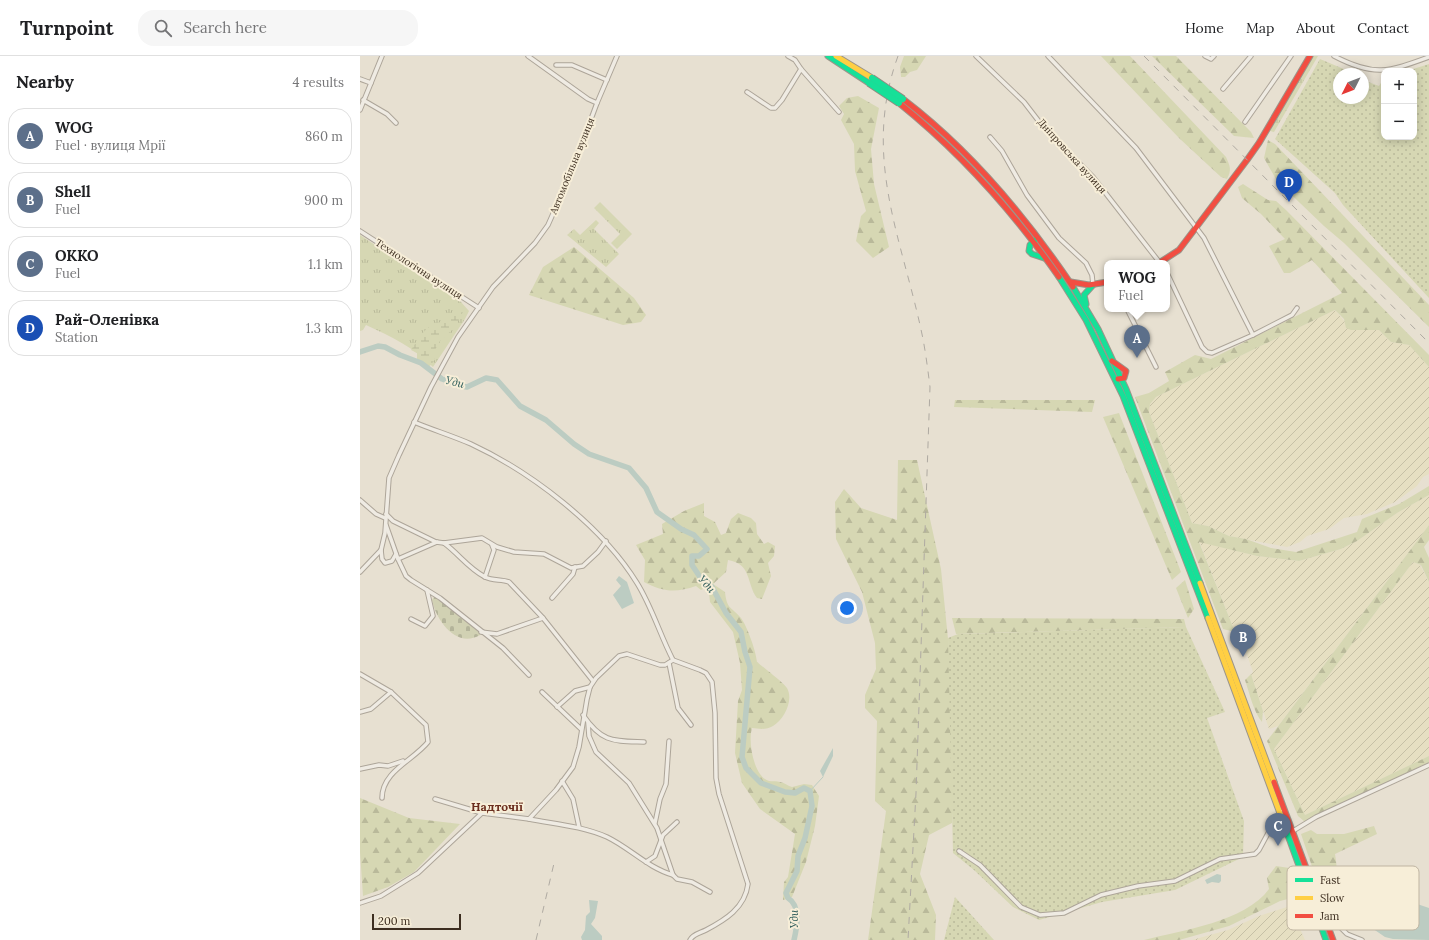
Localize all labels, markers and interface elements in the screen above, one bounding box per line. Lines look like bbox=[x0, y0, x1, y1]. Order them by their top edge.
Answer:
search box bbox=[138, 10, 418, 46]
text: Turnpoint bbox=[20, 16, 114, 40]
icon: search bbox=[152, 17, 174, 39]
text: Search here bbox=[184, 18, 267, 37]
text: Home bbox=[1185, 19, 1224, 37]
text: Map bbox=[1246, 19, 1274, 37]
text: About bbox=[1296, 19, 1335, 37]
text: Contact bbox=[1357, 19, 1409, 37]
north arrow bbox=[1333, 68, 1369, 104]
map controls bbox=[1381, 68, 1417, 140]
button: + bbox=[1381, 68, 1417, 104]
text: Nearby bbox=[16, 71, 74, 93]
text: 4 results bbox=[293, 74, 344, 91]
button: − bbox=[1381, 104, 1417, 140]
street label: Автомобільна вулиця bbox=[546, 116, 597, 217]
street label: Дніпровська вулиця bbox=[1035, 116, 1109, 196]
text: WOG bbox=[55, 118, 93, 137]
text: A bbox=[26, 128, 34, 145]
text: 860 m bbox=[305, 128, 343, 145]
text: Fuel · вулиця Мрії bbox=[55, 137, 165, 154]
pin: D bbox=[1276, 169, 1302, 202]
text: Shell bbox=[55, 182, 91, 201]
text: B bbox=[26, 192, 34, 209]
text: 900 m bbox=[304, 192, 343, 209]
text: Fuel bbox=[55, 201, 80, 218]
street label: Технологічна вулиця bbox=[373, 236, 465, 302]
text: ОККО bbox=[55, 246, 99, 265]
text: C bbox=[26, 256, 34, 273]
text: 1.1 km bbox=[308, 256, 343, 273]
popup bbox=[1104, 260, 1170, 312]
text: Fuel bbox=[55, 265, 80, 282]
text: WOG bbox=[1118, 268, 1156, 287]
text: Fuel bbox=[1118, 287, 1143, 304]
text: Рай-Оленівка bbox=[55, 310, 159, 329]
text: D bbox=[25, 320, 35, 337]
text: 1.3 km bbox=[306, 320, 343, 337]
pin: A bbox=[1124, 325, 1150, 358]
text: Station bbox=[55, 329, 98, 346]
water label: Уди bbox=[444, 373, 466, 391]
water label: Уди bbox=[696, 572, 719, 596]
your location bbox=[837, 598, 857, 618]
pin: B bbox=[1230, 624, 1256, 657]
district label: Надточії bbox=[471, 799, 523, 814]
pin: C bbox=[1265, 813, 1291, 846]
legend bbox=[1287, 866, 1419, 930]
text: Fast bbox=[1320, 873, 1341, 887]
text: Slow bbox=[1320, 891, 1345, 905]
water label: Уди bbox=[787, 909, 801, 928]
text: Jam bbox=[1319, 909, 1340, 923]
scale bar bbox=[372, 912, 461, 931]
text: 200 m bbox=[378, 914, 410, 928]

